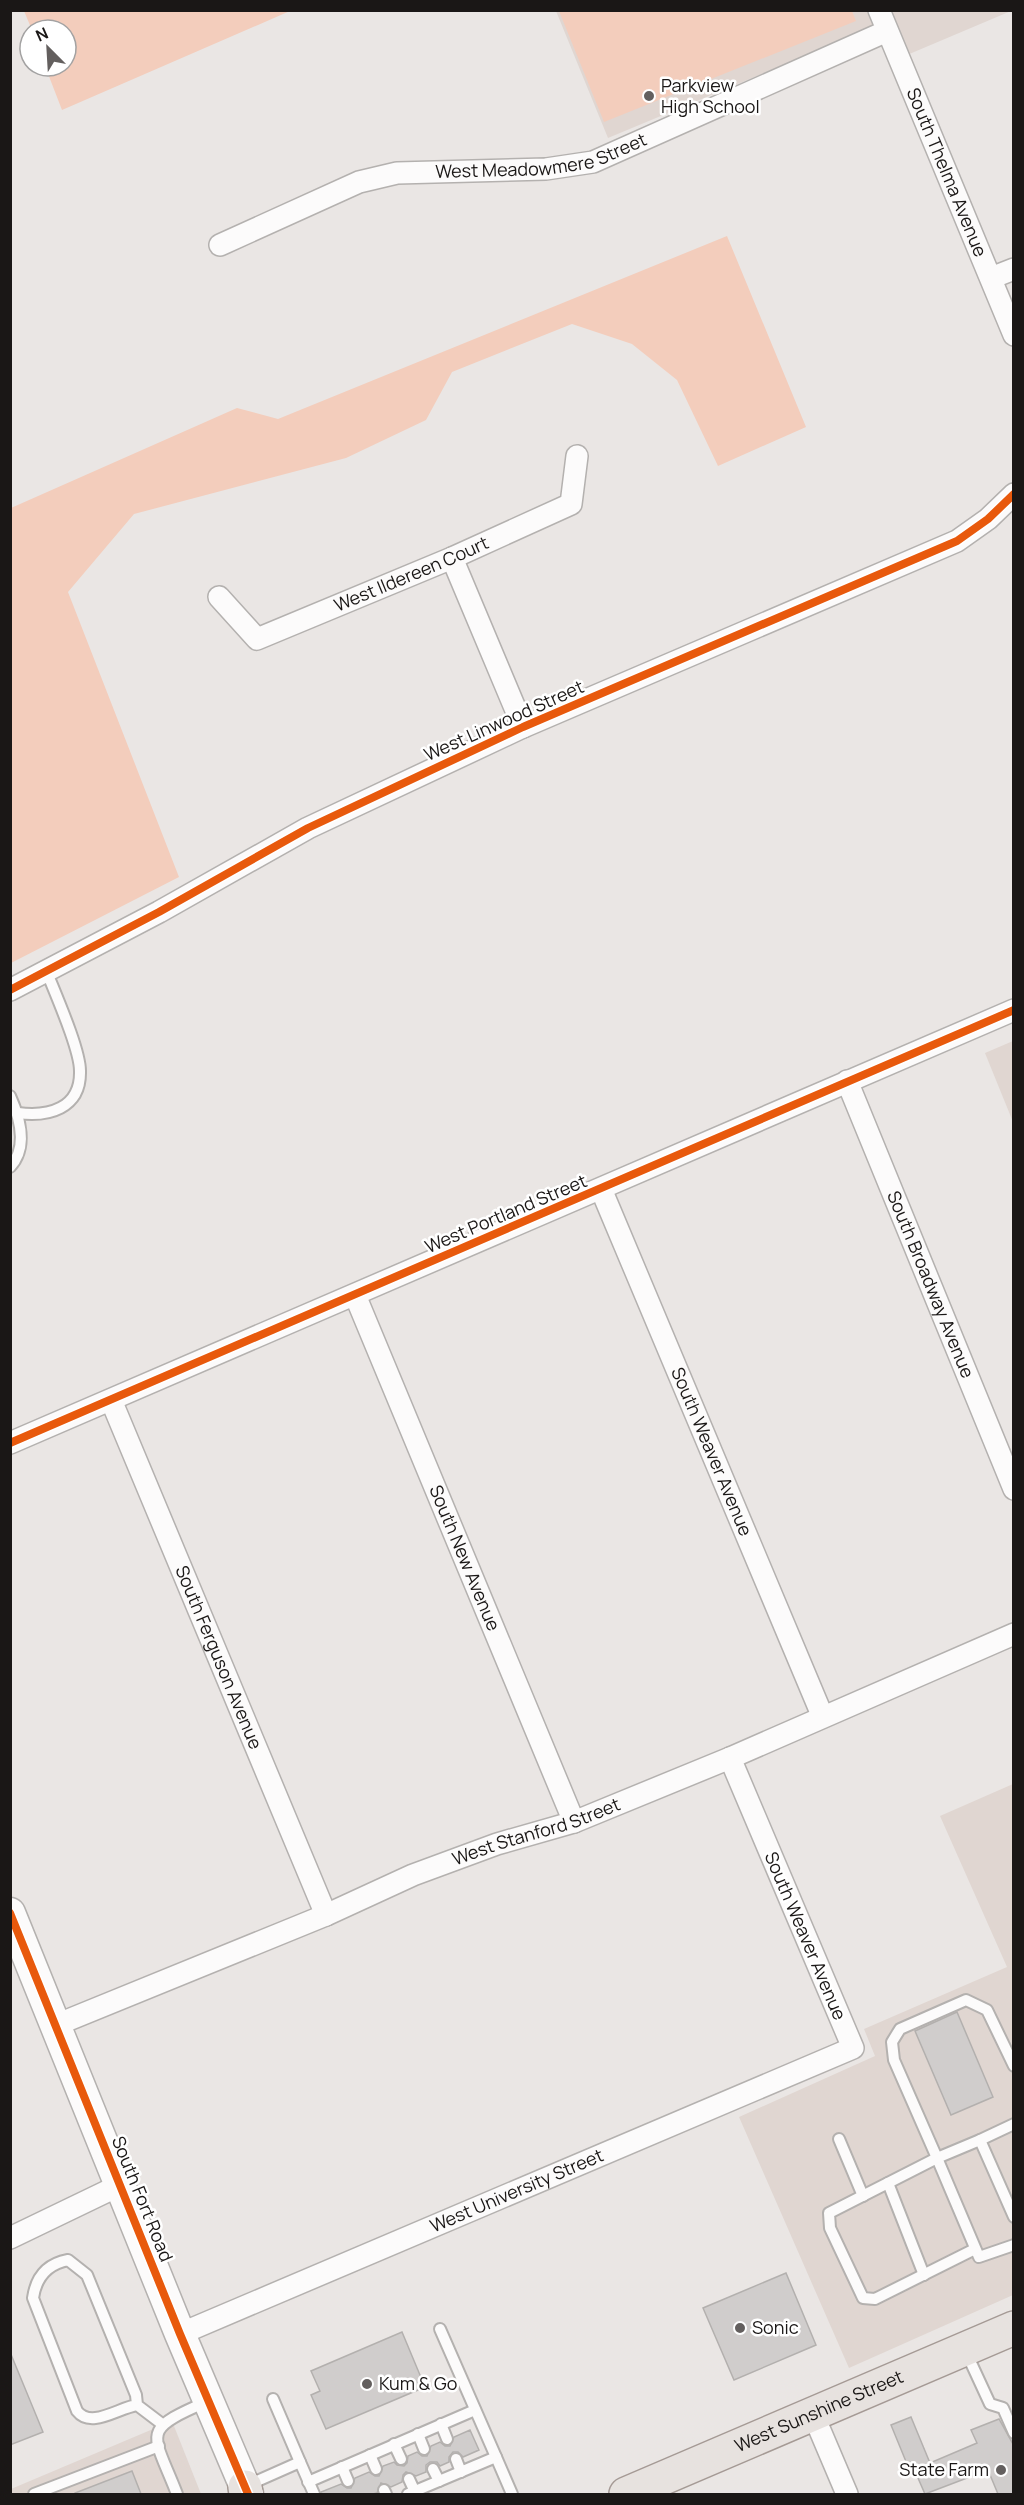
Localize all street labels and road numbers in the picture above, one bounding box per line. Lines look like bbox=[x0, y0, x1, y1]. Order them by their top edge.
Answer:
street label: South Thelma Avenue bbox=[902, 84, 993, 260]
street label: West Meadowmere Street bbox=[435, 127, 650, 183]
street label: West Ildereen Court bbox=[330, 530, 492, 617]
street label: West Linwood Street bbox=[420, 674, 587, 766]
street label: West Portland Street bbox=[421, 1168, 590, 1258]
street label: South Broadway Avenue bbox=[882, 1187, 980, 1381]
street label: South Weaver Avenue bbox=[666, 1363, 758, 1539]
street label: South New Avenue bbox=[424, 1481, 506, 1634]
street label: South Ferguson Avenue bbox=[170, 1562, 268, 1753]
street label: West Stanford Street bbox=[449, 1791, 623, 1871]
street label: South Weaver Avenue bbox=[760, 1848, 852, 2023]
street label: South Fort Road bbox=[107, 2132, 179, 2265]
street label: West University Street bbox=[426, 2142, 607, 2237]
street label: West Sunshine Street bbox=[731, 2364, 907, 2457]

